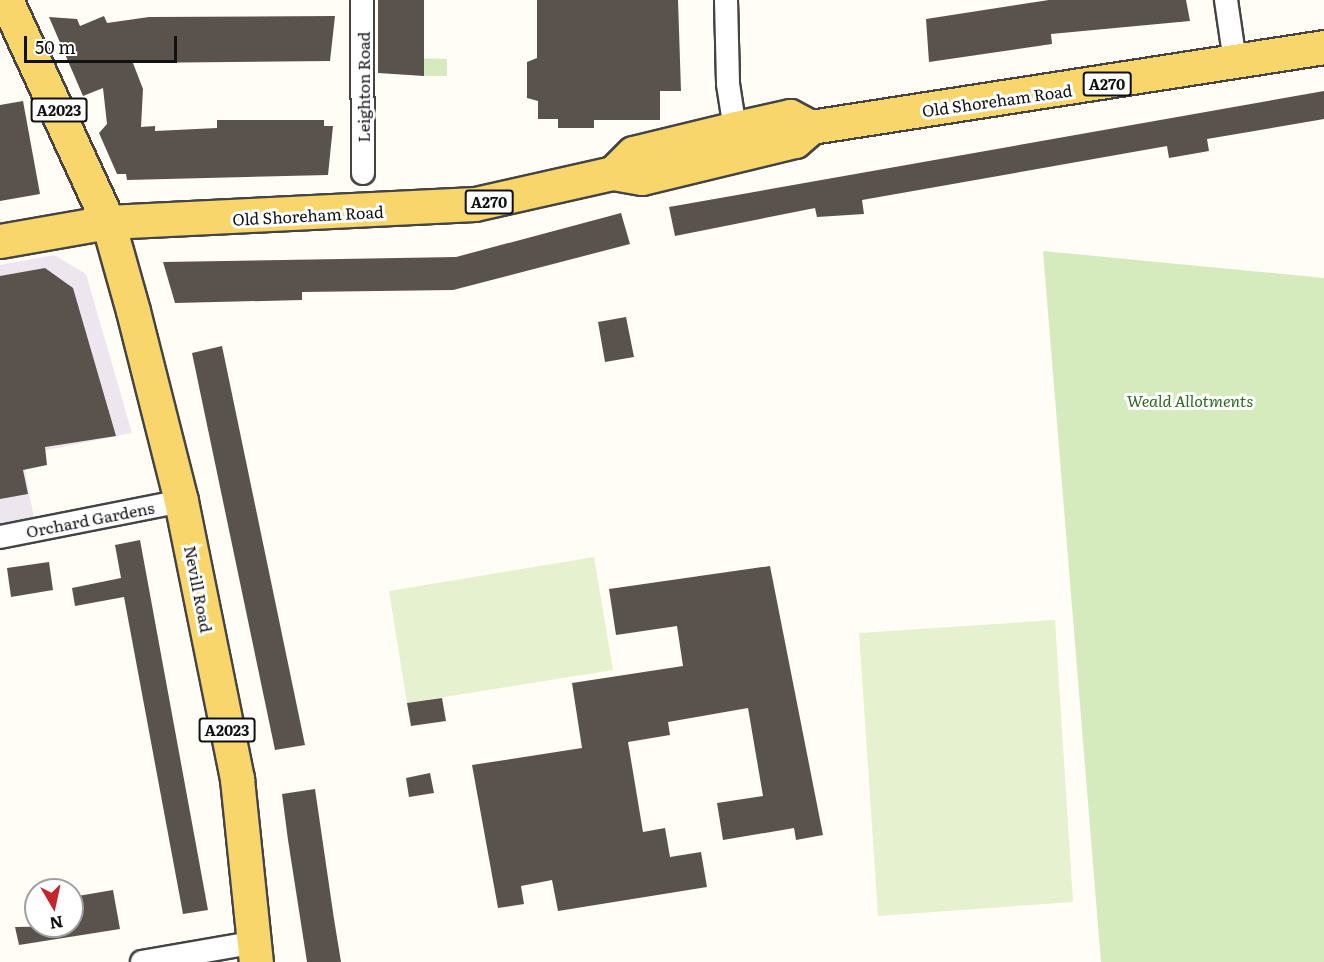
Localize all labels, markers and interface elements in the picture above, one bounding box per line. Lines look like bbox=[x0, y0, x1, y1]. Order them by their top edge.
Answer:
scale bar bbox=[27, 24, 180, 62]
street label: Leighton Road bbox=[353, 32, 373, 142]
text: 50 m bbox=[35, 33, 76, 60]
road number: A270 bbox=[1082, 72, 1132, 96]
street label: Old Shoreham Road bbox=[921, 80, 1073, 120]
road number: A2023 bbox=[31, 98, 88, 122]
road number: A270 bbox=[464, 190, 514, 214]
street label: Old Shoreham Road bbox=[232, 201, 384, 229]
park label: Weald Allotments bbox=[1127, 390, 1253, 410]
street label: Orchard Gardens bbox=[24, 497, 156, 541]
street label: Nevill Road bbox=[181, 544, 217, 634]
road number: A2023 bbox=[198, 718, 256, 742]
north arrow bbox=[24, 878, 84, 938]
text: N bbox=[48, 911, 65, 937]

